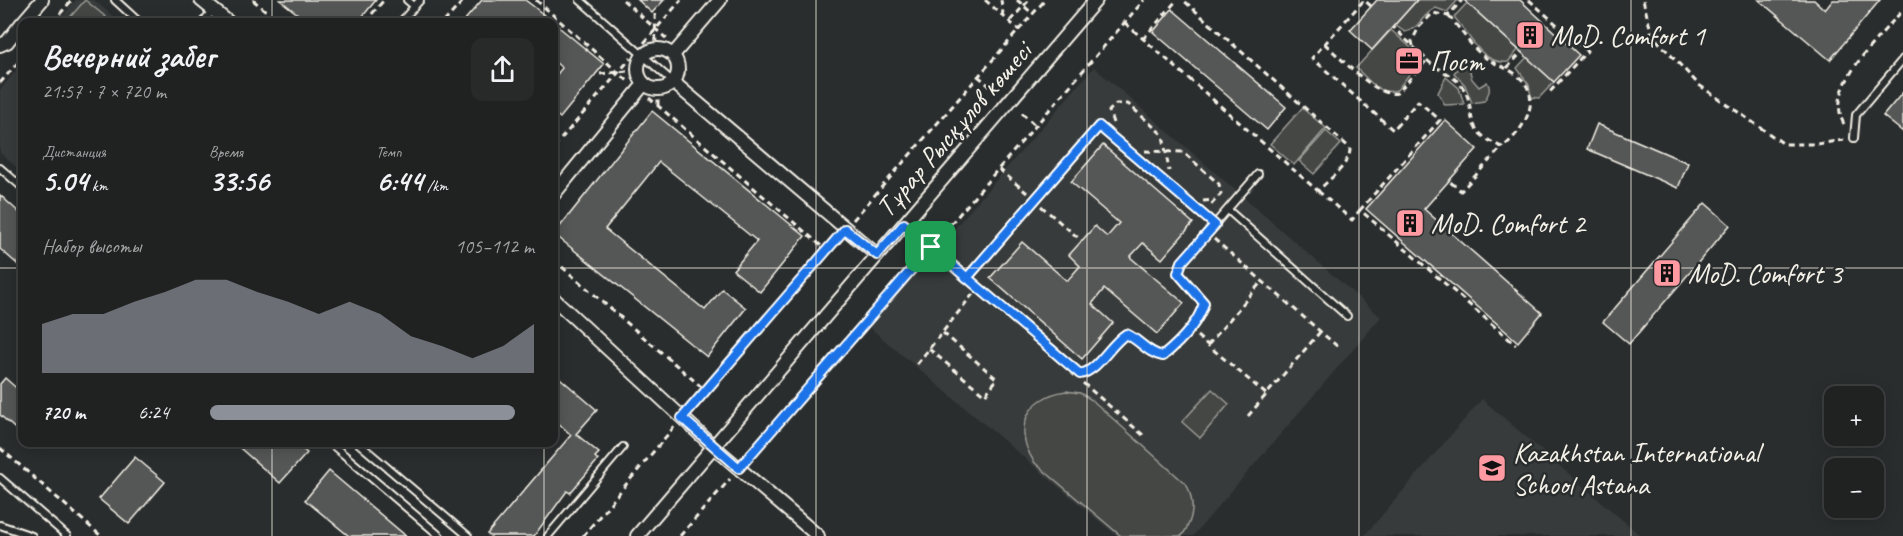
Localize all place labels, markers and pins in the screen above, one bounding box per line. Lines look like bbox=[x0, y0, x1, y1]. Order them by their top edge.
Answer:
place label: МoD. Comfort 1 bbox=[1551, 18, 1706, 53]
building icon: МoD. Comfort 1 bbox=[1514, 19, 1546, 51]
place label: Пост bbox=[1430, 44, 1486, 79]
office icon: Пост bbox=[1393, 45, 1425, 77]
place label: МoD. Comfort 2 bbox=[1431, 206, 1587, 241]
building icon: МoD. Comfort 2 bbox=[1394, 207, 1426, 239]
pin bbox=[905, 221, 956, 272]
place label: МoD. Comfort 3 bbox=[1688, 256, 1844, 291]
building icon: МoD. Comfort 3 bbox=[1651, 257, 1683, 289]
place label: Kazakhstan International School Astana bbox=[1513, 435, 1765, 502]
school or university icon: Kazakhstan International School Astana bbox=[1476, 452, 1508, 484]

